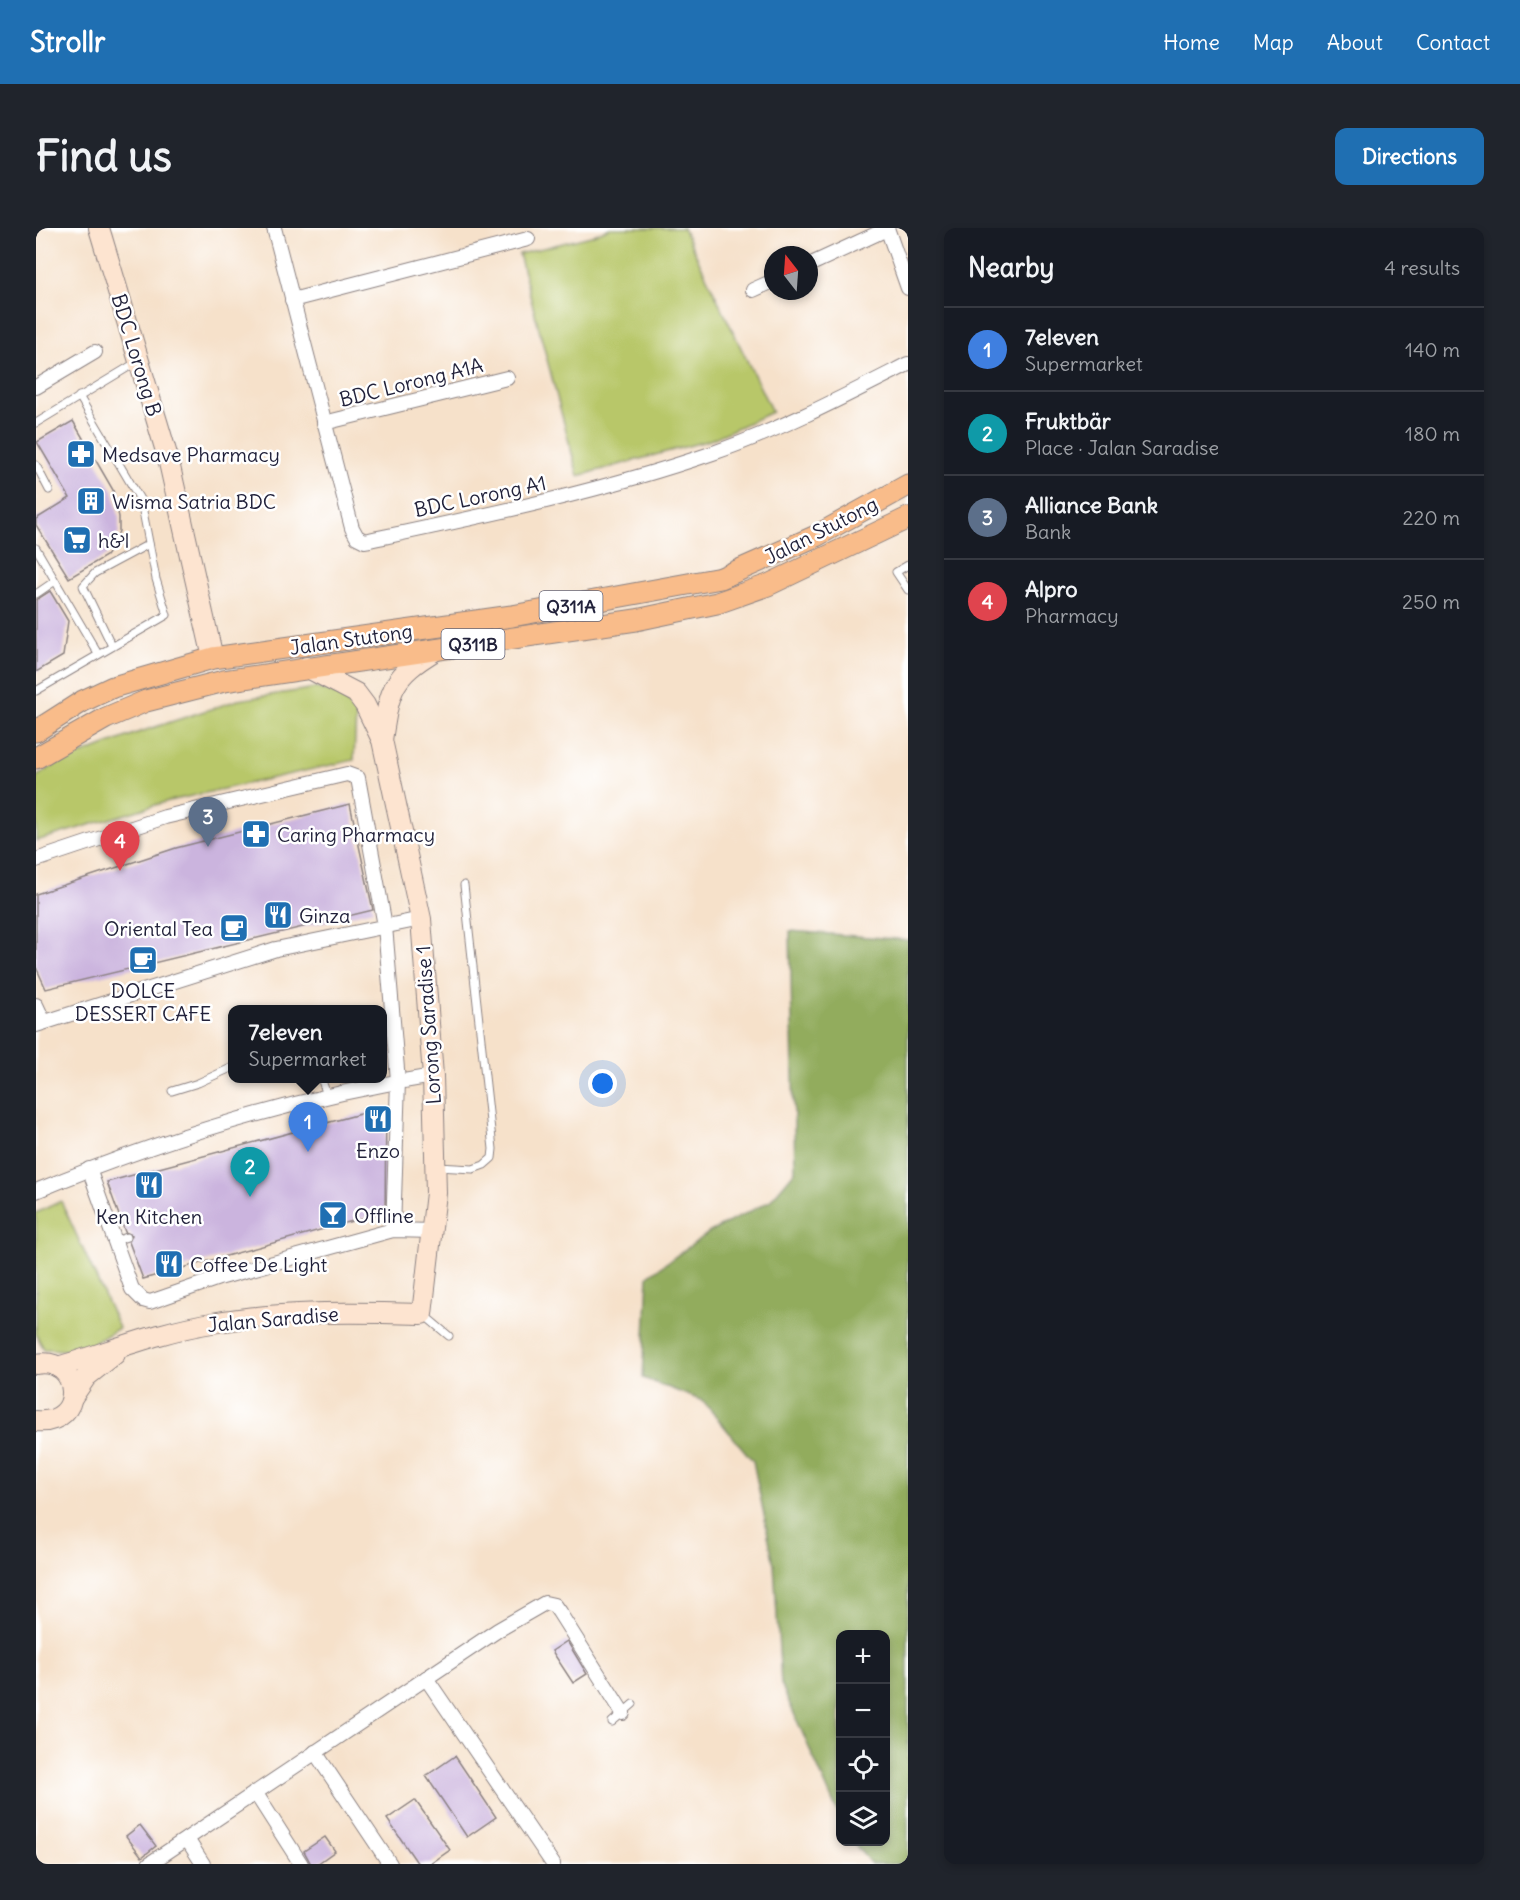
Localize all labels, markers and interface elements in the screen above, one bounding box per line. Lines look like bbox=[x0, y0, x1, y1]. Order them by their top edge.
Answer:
text: Strollr bbox=[30, 24, 105, 60]
text: Home bbox=[1163, 29, 1220, 56]
text: Map bbox=[1253, 29, 1294, 56]
text: About bbox=[1327, 29, 1383, 56]
text: Contact bbox=[1416, 29, 1490, 56]
button: Directions bbox=[1335, 128, 1484, 185]
text: Find us bbox=[36, 130, 172, 182]
north arrow bbox=[764, 246, 818, 300]
text: Nearby bbox=[968, 251, 1054, 284]
text: 4 results bbox=[1384, 255, 1460, 280]
street label: BDC Lorong B bbox=[106, 291, 168, 419]
text: 7eleven bbox=[1025, 323, 1099, 351]
text: 1 bbox=[984, 337, 991, 362]
text: 140 m bbox=[1405, 337, 1460, 362]
text: Supermarket bbox=[1025, 351, 1143, 376]
street label: BDC Lorong A1A bbox=[337, 352, 486, 412]
text: Fruktbär bbox=[1025, 407, 1111, 435]
text: 2 bbox=[982, 421, 993, 446]
text: 180 m bbox=[1405, 421, 1460, 446]
text: Place · Jalan Saradise bbox=[1025, 435, 1219, 460]
pharmacy icon: Medsave Pharmacy bbox=[65, 438, 97, 470]
place label: Medsave Pharmacy bbox=[102, 442, 280, 467]
street label: BDC Lorong A1 bbox=[412, 470, 548, 522]
building icon: Wisma Satria BDC bbox=[75, 485, 107, 517]
place label: Wisma Satria BDC bbox=[112, 489, 276, 514]
street label: Jalan Stutong bbox=[760, 491, 882, 569]
text: Alliance Bank bbox=[1025, 491, 1158, 519]
text: 3 bbox=[982, 505, 993, 530]
text: 220 m bbox=[1403, 505, 1460, 530]
text: Bank bbox=[1025, 519, 1071, 544]
supermarket icon: h&l bbox=[61, 524, 93, 556]
place label: h&l bbox=[98, 528, 129, 553]
text: Alpro bbox=[1025, 575, 1078, 603]
text: 4 bbox=[982, 589, 993, 614]
text: 250 m bbox=[1402, 589, 1460, 614]
road number: Q311A bbox=[540, 591, 602, 621]
text: Pharmacy bbox=[1025, 603, 1119, 628]
street label: Jalan Stutong bbox=[288, 618, 414, 660]
road number: Q311B bbox=[442, 629, 504, 659]
pin: 3 bbox=[188, 798, 228, 847]
pharmacy icon: Caring Pharmacy bbox=[240, 818, 272, 850]
pin: 4 bbox=[100, 822, 140, 871]
place label: Caring Pharmacy bbox=[277, 822, 435, 847]
restaurant icon: Ginza bbox=[262, 899, 294, 931]
place label: Ginza bbox=[299, 903, 350, 928]
cafe icon: Oriental Tea bbox=[218, 912, 250, 944]
place label: Oriental Tea bbox=[104, 916, 213, 941]
cafe icon: DOLCE DESSERT CAFE bbox=[127, 944, 159, 976]
street label: Lorong Saradise 1 bbox=[410, 945, 446, 1105]
place label: DOLCE DESSERT CAFE bbox=[75, 978, 211, 1026]
popup bbox=[228, 1005, 387, 1083]
text: 7eleven bbox=[249, 1018, 323, 1046]
text: Supermarket bbox=[249, 1046, 366, 1071]
your location bbox=[588, 1069, 617, 1098]
pin: 1 bbox=[288, 1102, 328, 1152]
restaurant icon: Enzo bbox=[362, 1103, 394, 1135]
place label: Enzo bbox=[356, 1138, 400, 1163]
pin: 2 bbox=[230, 1148, 270, 1197]
restaurant icon: Ken Kitchen bbox=[133, 1169, 165, 1201]
bar icon: Offline bbox=[317, 1199, 349, 1231]
place label: Offline bbox=[354, 1203, 414, 1228]
place label: Ken Kitchen bbox=[96, 1204, 202, 1229]
restaurant icon: Coffee De Light bbox=[153, 1248, 185, 1280]
place label: Coffee De Light bbox=[190, 1252, 328, 1277]
street label: Jalan Saradise bbox=[206, 1301, 340, 1337]
map controls bbox=[836, 1630, 890, 1846]
button: + bbox=[836, 1630, 890, 1684]
button: − bbox=[836, 1684, 890, 1738]
button: locate bbox=[836, 1738, 890, 1792]
button: layers bbox=[836, 1792, 890, 1846]

